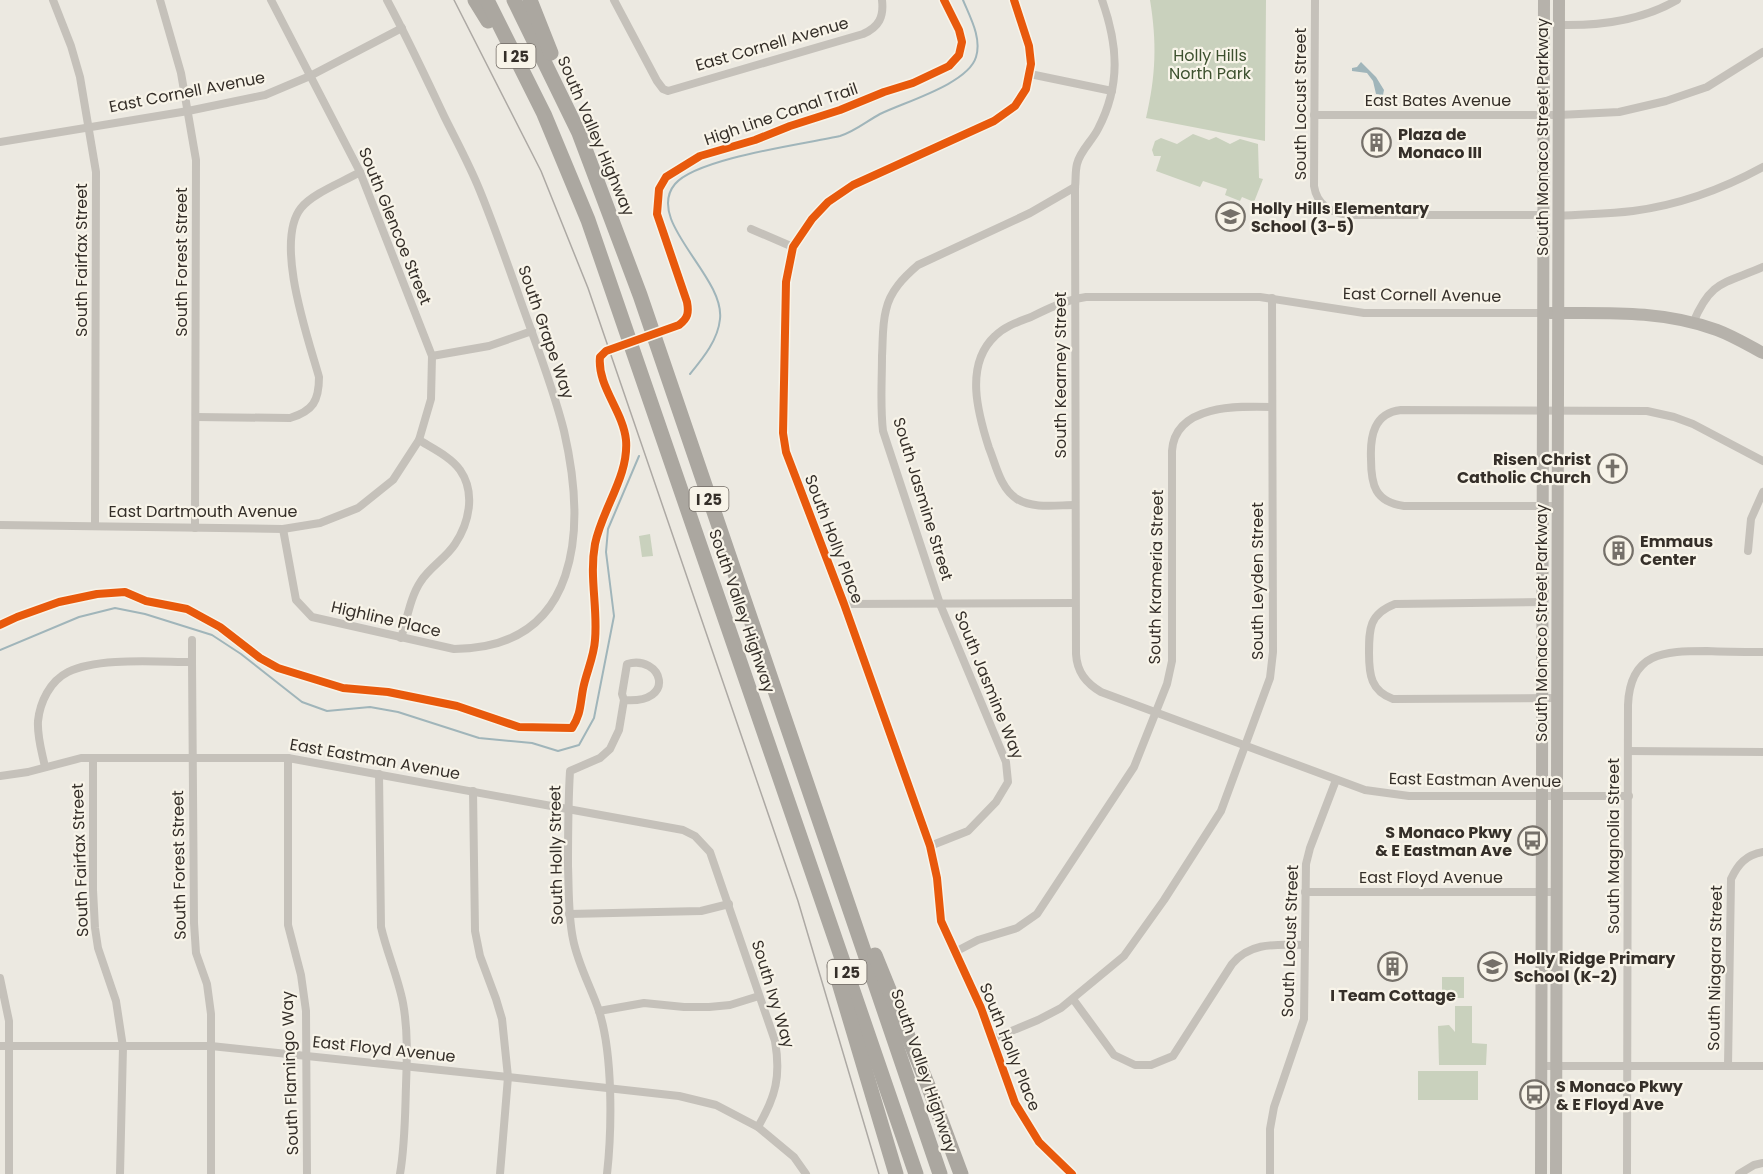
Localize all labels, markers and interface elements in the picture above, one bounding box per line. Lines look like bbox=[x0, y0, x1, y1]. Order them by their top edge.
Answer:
street label: East Cornell Avenue bbox=[693, 11, 851, 77]
street label: South Monaco Street Parkway bbox=[1531, 18, 1554, 256]
street label: South Locust Street bbox=[1289, 28, 1312, 180]
road number: I 25 bbox=[496, 44, 536, 68]
park label: Holly Hills North Park bbox=[1169, 44, 1252, 85]
street label: South Valley Highway bbox=[552, 52, 640, 220]
street label: East Cornell Avenue bbox=[107, 66, 267, 118]
street label: High Line Canal Trail bbox=[701, 77, 861, 151]
street label: East Bates Avenue bbox=[1365, 89, 1511, 112]
place label: Plaza de Monaco III bbox=[1398, 123, 1482, 164]
building icon: Plaza de Monaco III bbox=[1361, 127, 1393, 159]
street label: South Glencoe Street bbox=[353, 144, 437, 308]
street label: South Fairfax Street bbox=[70, 183, 93, 337]
street label: South Forest Street bbox=[170, 187, 193, 337]
place label: Holly Hills Elementary School (3-5) bbox=[1251, 197, 1430, 238]
school or university icon: Holly Hills Elementary School (3-5) bbox=[1214, 201, 1246, 233]
street label: South Grape Way bbox=[512, 262, 580, 402]
street label: East Cornell Avenue bbox=[1343, 282, 1501, 308]
street label: South Kearney Street bbox=[1049, 291, 1072, 458]
street label: South Jasmine Street bbox=[887, 415, 959, 584]
place label: Risen Christ Catholic Church bbox=[1457, 448, 1591, 489]
church icon: Risen Christ Catholic Church bbox=[1596, 452, 1628, 484]
street label: South Holly Place bbox=[799, 471, 869, 607]
road number: I 25 bbox=[690, 487, 728, 511]
street label: South Krameria Street bbox=[1143, 489, 1169, 665]
street label: East Dartmouth Avenue bbox=[109, 500, 297, 523]
street label: South Leyden Street bbox=[1246, 502, 1269, 660]
street label: South Monaco Street Parkway bbox=[1530, 504, 1553, 742]
street label: South Valley Highway bbox=[703, 526, 781, 696]
place label: Emmaus Center bbox=[1640, 530, 1713, 571]
building icon: Emmaus Center bbox=[1603, 534, 1635, 566]
street label: Highline Place bbox=[329, 595, 443, 643]
street label: South Jasmine Way bbox=[949, 607, 1029, 763]
street label: East Eastman Avenue bbox=[288, 733, 462, 785]
street label: South Magnolia Street bbox=[1602, 758, 1625, 934]
street label: East Eastman Avenue bbox=[1389, 767, 1562, 793]
street label: South Fairfax Street bbox=[66, 783, 94, 937]
street label: South Holly Street bbox=[543, 785, 569, 925]
street label: South Forest Street bbox=[166, 790, 192, 940]
place label: S Monaco Pkwy & E Eastman Ave bbox=[1375, 821, 1513, 862]
bus stop icon: S Monaco Pkwy & E Eastman Ave bbox=[1517, 825, 1549, 857]
street label: South Locust Street bbox=[1276, 864, 1304, 1018]
street label: East Floyd Avenue bbox=[1359, 866, 1503, 889]
street label: South Niagara Street bbox=[1702, 885, 1728, 1051]
street label: South Ivy Way bbox=[746, 937, 800, 1051]
place label: Holly Ridge Primary School (K-2) bbox=[1514, 947, 1676, 988]
building icon: I Team Cottage bbox=[1377, 951, 1409, 983]
school or university icon: Holly Ridge Primary School (K-2) bbox=[1477, 951, 1509, 983]
road number: I 25 bbox=[828, 960, 866, 984]
street label: South Holly Place bbox=[974, 979, 1046, 1115]
place label: I Team Cottage bbox=[1330, 984, 1456, 1007]
street label: South Valley Highway bbox=[885, 986, 963, 1156]
street label: South Flamingo Way bbox=[276, 990, 304, 1156]
street label: East Floyd Avenue bbox=[311, 1030, 457, 1068]
place label: S Monaco Pkwy & E Floyd Ave bbox=[1556, 1075, 1684, 1116]
bus stop icon: S Monaco Pkwy & E Floyd Ave bbox=[1519, 1079, 1551, 1111]

